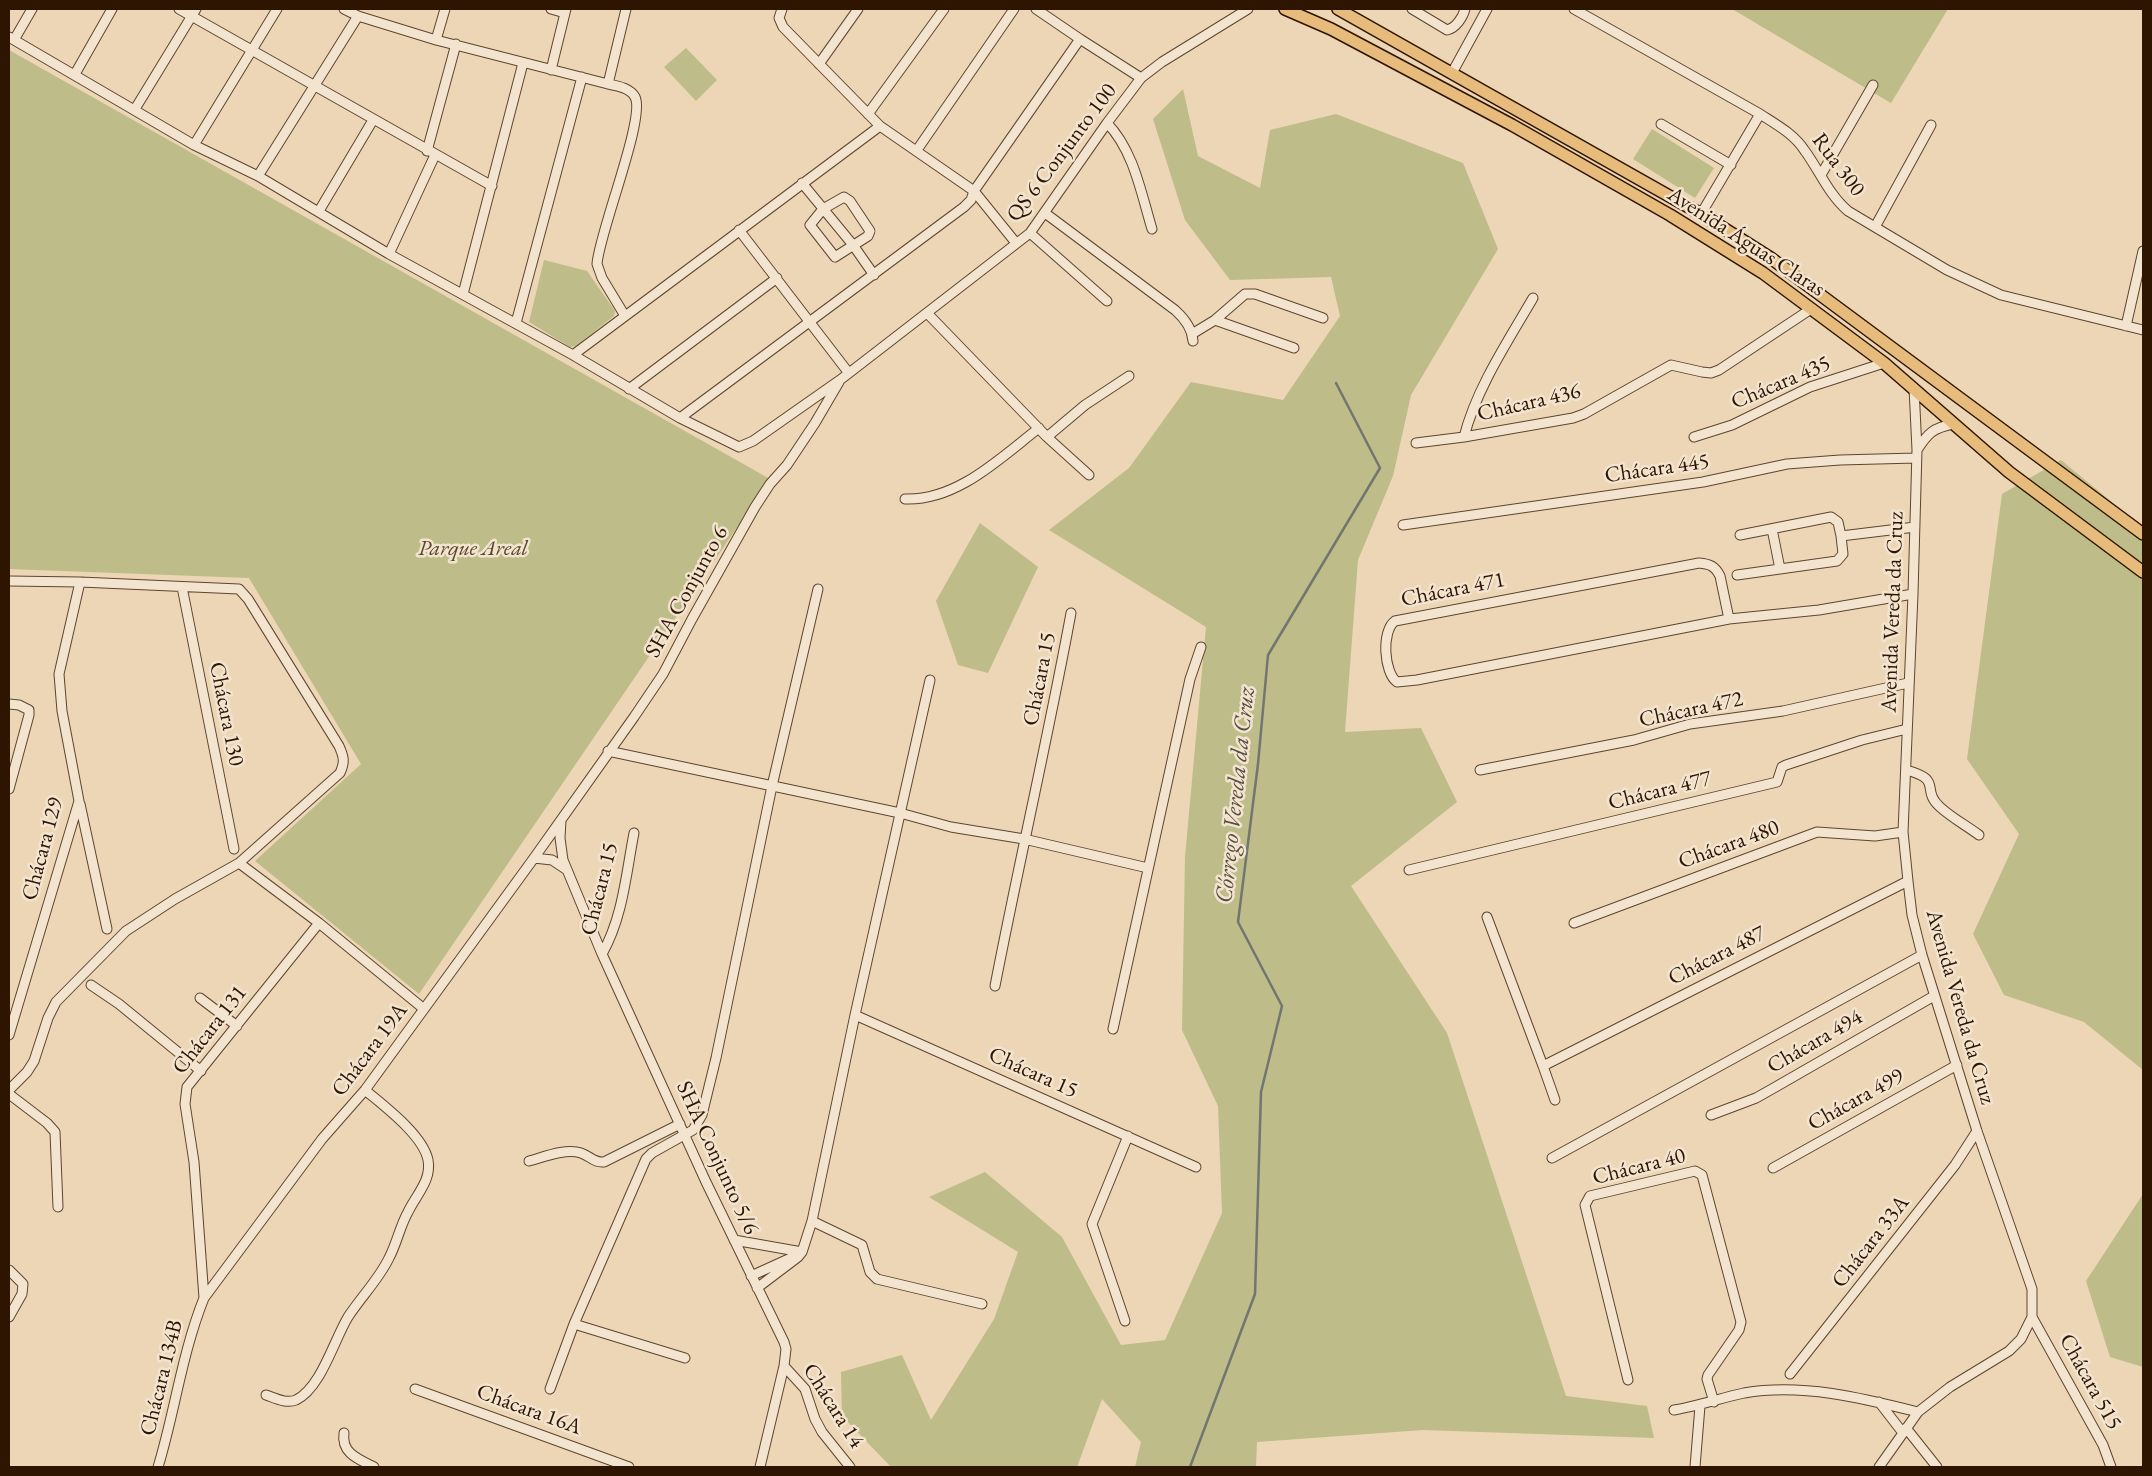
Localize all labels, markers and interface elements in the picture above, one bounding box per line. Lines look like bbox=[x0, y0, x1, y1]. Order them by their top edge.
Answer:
street label: QS 6 Conjunto 100 bbox=[1001, 79, 1123, 227]
street label: Rua 300 bbox=[1806, 128, 1870, 202]
street label: Avenida Águas Claras bbox=[1662, 181, 1830, 303]
street label: Chácara 435 bbox=[1727, 350, 1835, 416]
street label: Chácara 436 bbox=[1475, 378, 1583, 428]
street label: Chácara 445 bbox=[1603, 449, 1711, 489]
street label: Avenida Vereda da Cruz bbox=[1876, 511, 1910, 713]
street label: SHA Conjunto 6 bbox=[640, 521, 734, 663]
park label: Parque Areal bbox=[418, 536, 528, 562]
street label: Chácara 471 bbox=[1399, 567, 1507, 613]
street label: Chácara 15 bbox=[1018, 630, 1062, 728]
street label: Chácara 130 bbox=[203, 660, 249, 768]
water label: Córrego Vereda da Cruz bbox=[1210, 685, 1262, 905]
street label: Chácara 472 bbox=[1637, 686, 1745, 734]
street label: Chácara 477 bbox=[1606, 765, 1714, 817]
street label: Chácara 129 bbox=[17, 795, 69, 903]
street label: Chácara 480 bbox=[1675, 815, 1783, 875]
street label: Chácara 15 bbox=[576, 840, 624, 938]
street label: Avenida Vereda da Cruz bbox=[1920, 907, 2000, 1107]
street label: Chácara 487 bbox=[1664, 920, 1770, 992]
street label: Chácara 131 bbox=[167, 980, 253, 1080]
street label: Chácara 19A bbox=[326, 998, 414, 1102]
street label: Chácara 494 bbox=[1763, 1004, 1867, 1080]
street label: Chácara 15 bbox=[984, 1042, 1082, 1104]
street label: Chácara 499 bbox=[1804, 1063, 1908, 1137]
street label: SHA Conjunto 5/6 bbox=[670, 1077, 764, 1239]
street label: Chácara 40 bbox=[1590, 1143, 1688, 1191]
street label: Chácara 33A bbox=[1827, 1191, 1915, 1293]
street label: Chácara 134B bbox=[135, 1317, 189, 1439]
street label: Chácara 515 bbox=[2053, 1330, 2127, 1434]
street label: Chácara 14 bbox=[797, 1359, 869, 1453]
street label: Chácara 16A bbox=[473, 1379, 585, 1441]

